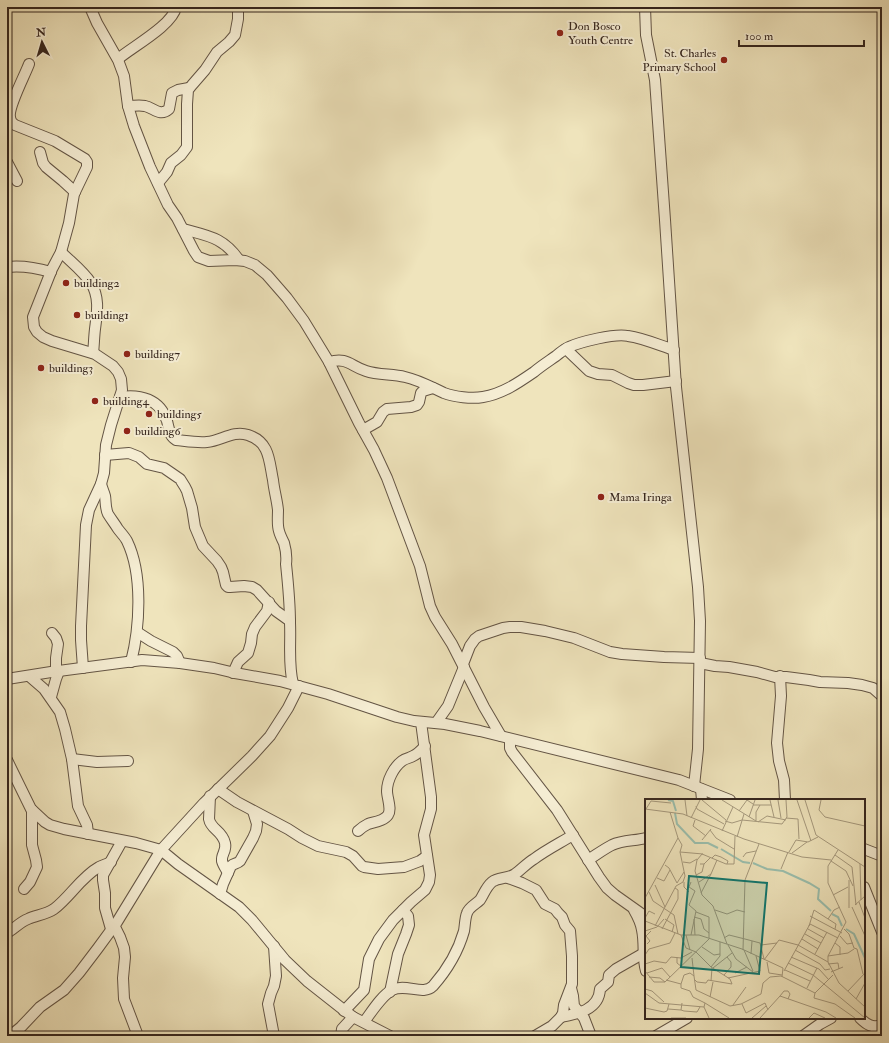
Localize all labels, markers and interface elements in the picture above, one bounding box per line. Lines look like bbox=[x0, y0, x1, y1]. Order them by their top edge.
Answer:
place label: Don Bosco Youth Centre bbox=[568, 19, 633, 48]
north arrow bbox=[22, 22, 62, 62]
scale bar bbox=[739, 22, 864, 48]
text: N bbox=[35, 26, 48, 40]
marker: Don Bosco Youth Centre bbox=[555, 28, 565, 38]
text: 100 m bbox=[745, 29, 774, 44]
place label: St. Charles Primary School bbox=[643, 46, 716, 75]
marker: St. Charles Primary School bbox=[719, 55, 729, 65]
place label: building2 bbox=[74, 276, 120, 291]
marker: building2 bbox=[61, 278, 71, 288]
place label: building1 bbox=[85, 308, 129, 323]
marker: building1 bbox=[72, 310, 82, 320]
place label: building7 bbox=[135, 347, 180, 362]
marker: building7 bbox=[122, 349, 132, 359]
place label: building3 bbox=[49, 361, 93, 376]
marker: building3 bbox=[36, 363, 46, 373]
place label: building4 bbox=[103, 394, 149, 409]
marker: building4 bbox=[90, 396, 100, 406]
place label: building5 bbox=[157, 407, 202, 422]
marker: building5 bbox=[144, 409, 154, 419]
place label: building6 bbox=[135, 424, 181, 439]
marker: building6 bbox=[122, 426, 132, 436]
place label: Mama Iringa bbox=[609, 490, 673, 505]
marker: Mama Iringa bbox=[596, 492, 606, 502]
inset map bbox=[645, 799, 865, 1019]

